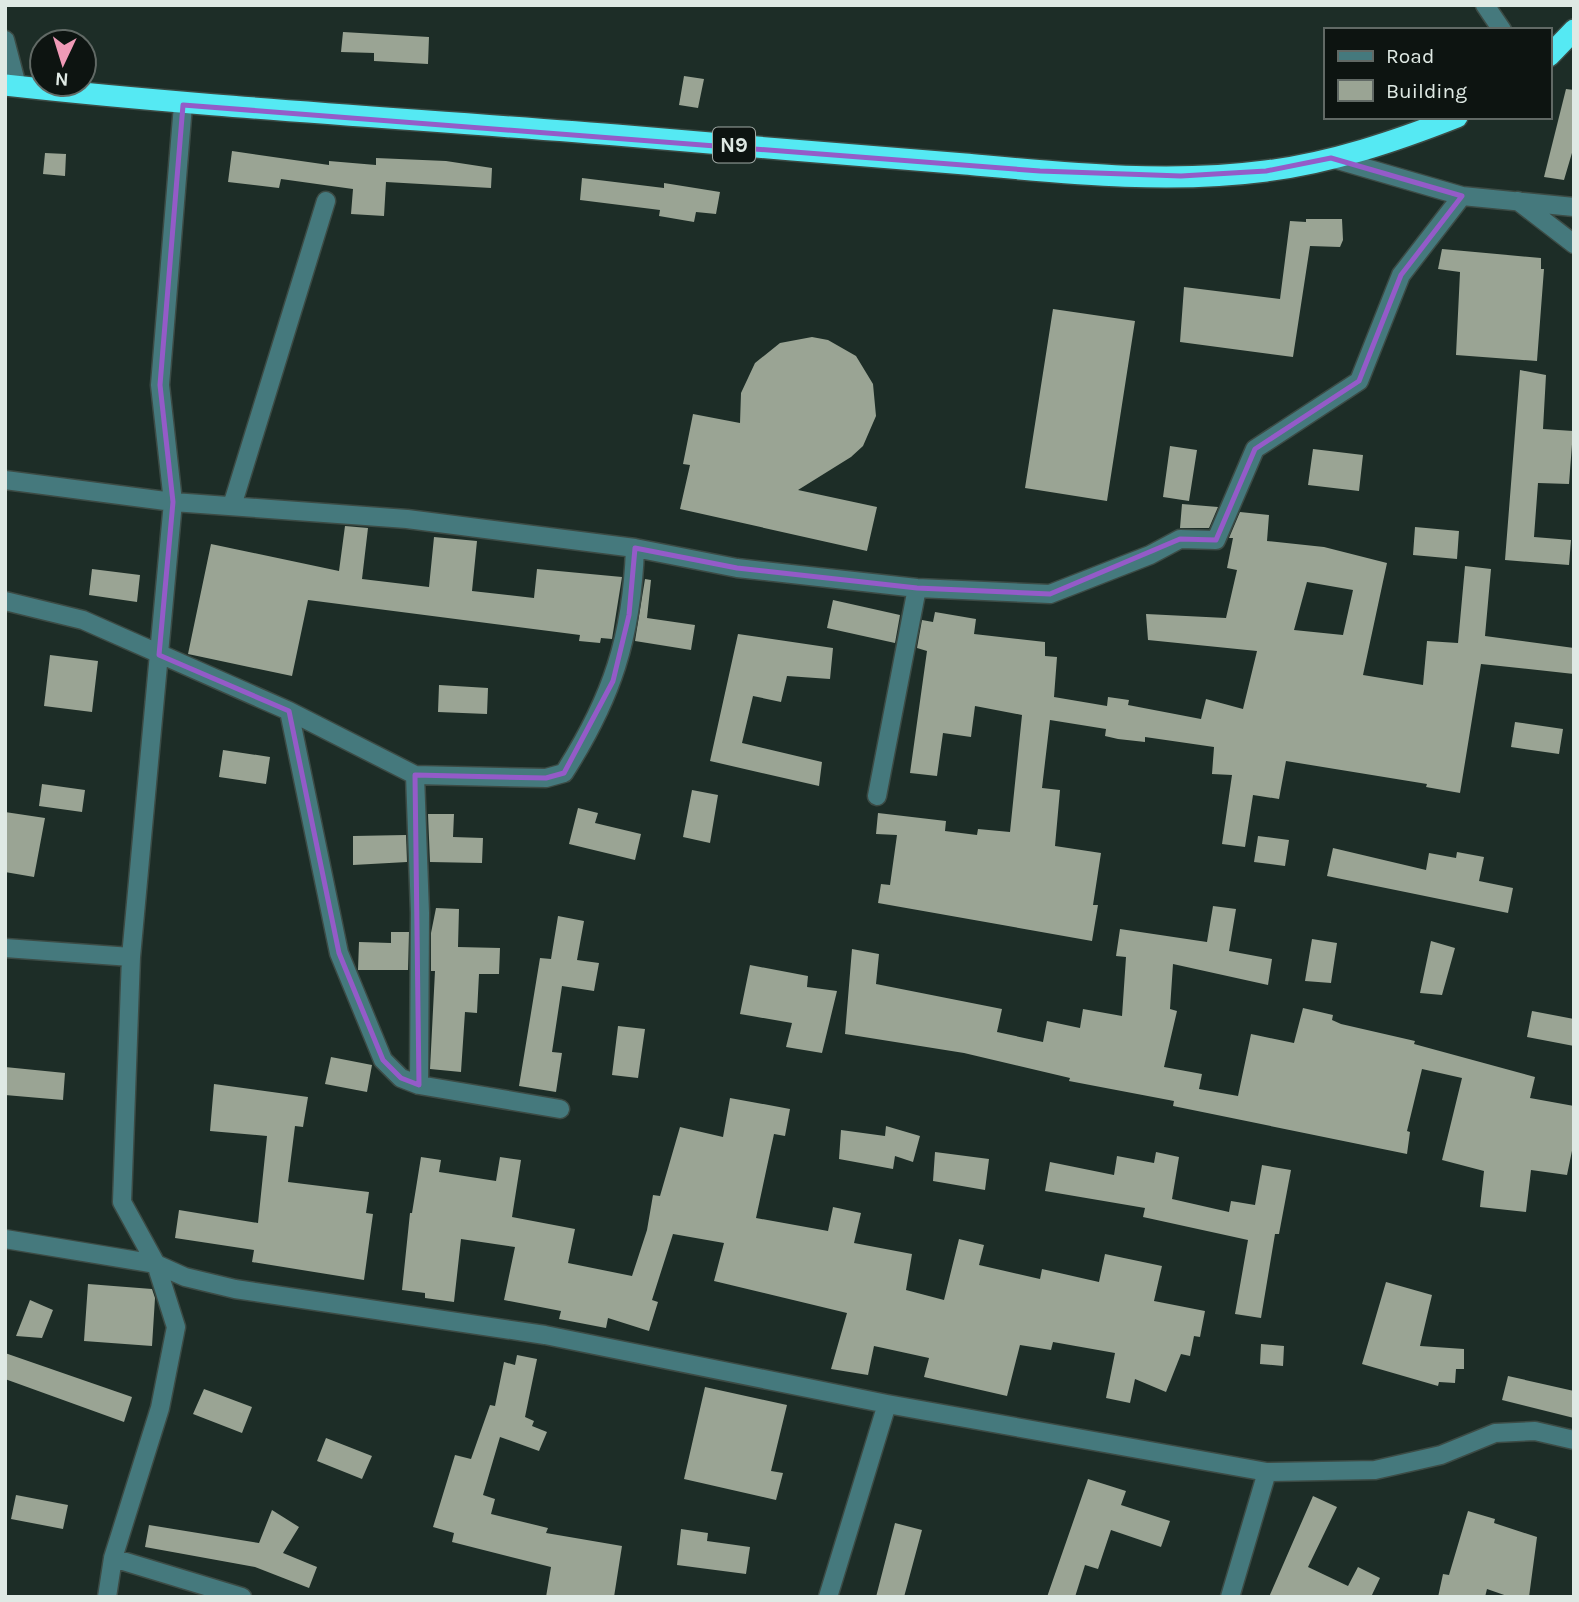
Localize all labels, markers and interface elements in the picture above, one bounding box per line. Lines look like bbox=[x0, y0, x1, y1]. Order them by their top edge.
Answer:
north arrow bbox=[28, 28, 98, 98]
legend bbox=[1324, 28, 1551, 119]
text: Road bbox=[1386, 44, 1434, 68]
text: N bbox=[54, 68, 69, 90]
text: Building bbox=[1386, 79, 1467, 103]
road number: N9 bbox=[713, 128, 755, 162]

